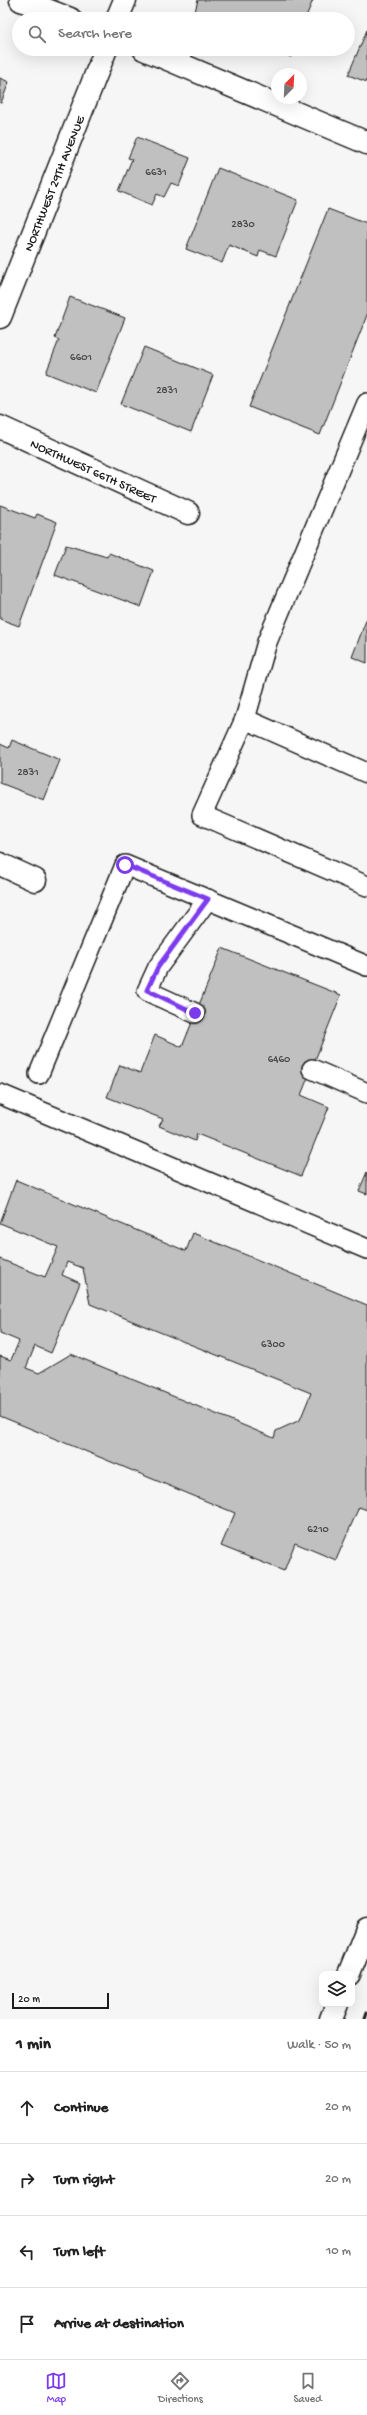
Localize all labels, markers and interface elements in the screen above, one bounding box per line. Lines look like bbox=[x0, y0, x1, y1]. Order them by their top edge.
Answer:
search box bbox=[12, 12, 355, 56]
icon: search bbox=[26, 23, 48, 45]
text: Search here bbox=[58, 25, 132, 43]
north arrow bbox=[271, 68, 307, 104]
street label: NORTHWEST 29TH AVENUE bbox=[22, 113, 89, 254]
house number: 6631 bbox=[145, 167, 167, 179]
house number: 2830 bbox=[231, 219, 255, 231]
house number: 6601 bbox=[70, 352, 92, 364]
house number: 2831 bbox=[156, 385, 178, 397]
street label: NORTHWEST 66TH STREET bbox=[27, 437, 159, 508]
house number: 2831 bbox=[17, 767, 39, 779]
route start bbox=[116, 856, 134, 874]
route end bbox=[186, 1004, 204, 1022]
house number: 6460 bbox=[268, 1054, 290, 1066]
house number: 6300 bbox=[261, 1339, 285, 1351]
house number: 6210 bbox=[307, 1524, 329, 1536]
map controls bbox=[319, 1971, 355, 2007]
button: layers bbox=[319, 1971, 355, 2007]
scale bar bbox=[12, 1991, 109, 2010]
text: 20 m bbox=[18, 1994, 40, 2006]
text: 1 min bbox=[16, 2035, 51, 2055]
text: Walk · 50 m bbox=[287, 2038, 351, 2053]
icon: ahead bbox=[16, 2097, 38, 2119]
text: Continue bbox=[54, 2099, 108, 2117]
text: 20 m bbox=[325, 2100, 351, 2115]
icon: right bbox=[16, 2169, 38, 2191]
text: Turn right bbox=[54, 2171, 114, 2189]
text: 20 m bbox=[325, 2172, 351, 2187]
icon: left bbox=[16, 2241, 38, 2263]
text: Turn left bbox=[54, 2243, 105, 2261]
text: 10 m bbox=[326, 2244, 351, 2259]
icon: arrive bbox=[16, 2313, 38, 2335]
text: Arrive at destination bbox=[54, 2315, 184, 2333]
tab: Map bbox=[45, 2370, 67, 2406]
tab: Directions bbox=[158, 2370, 203, 2406]
tab: Saved bbox=[293, 2370, 322, 2406]

